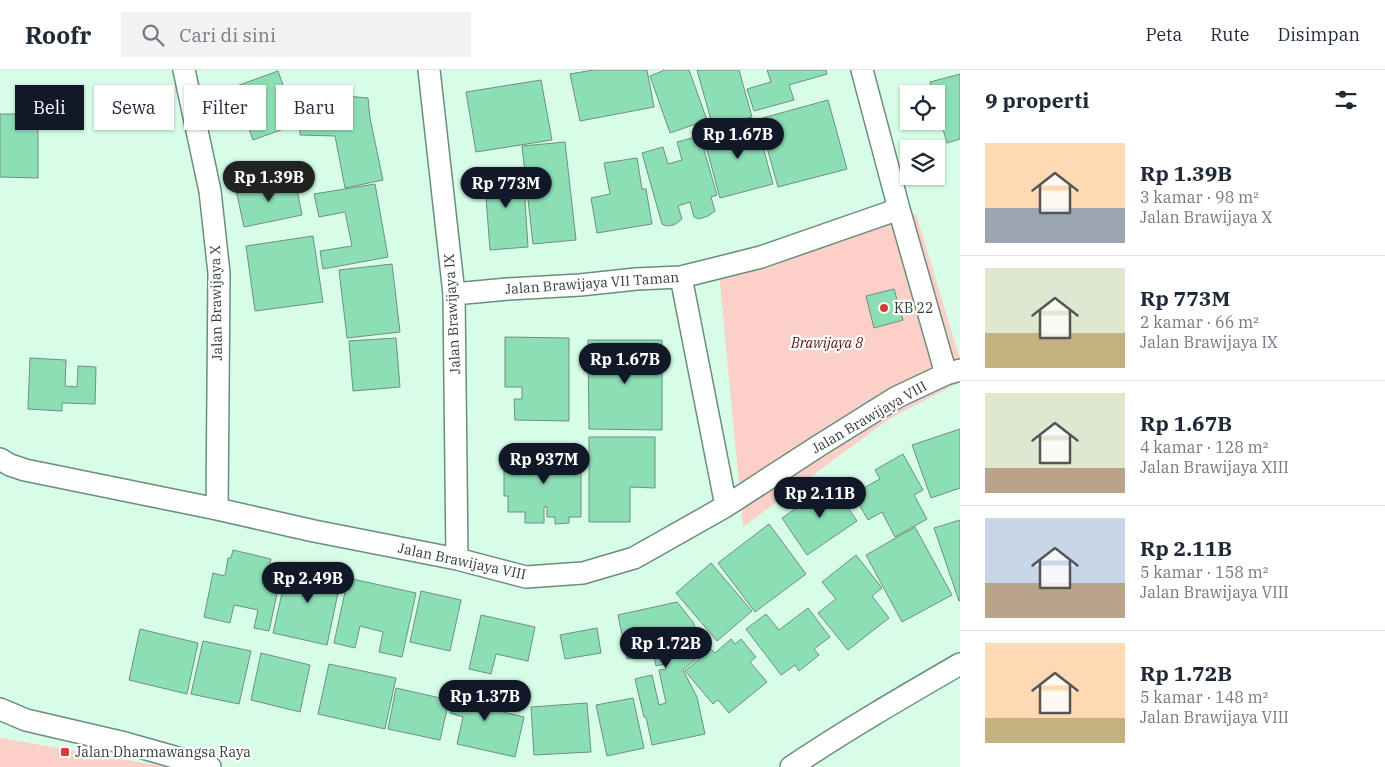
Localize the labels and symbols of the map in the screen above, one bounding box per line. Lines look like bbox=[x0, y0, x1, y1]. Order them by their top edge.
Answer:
pin: Rp 1.67B bbox=[686, 118, 790, 160]
pin: Rp 1.39B bbox=[217, 160, 321, 203]
pin: Rp 773M bbox=[460, 166, 552, 209]
street label: Jalan Brawijaya X bbox=[206, 244, 226, 361]
street label: Jalan Brawijaya IX bbox=[440, 253, 464, 375]
street label: Jalan Brawijaya VII Taman bbox=[504, 268, 680, 298]
place label: KB 22 bbox=[894, 299, 933, 317]
marker: KB 22 bbox=[878, 302, 890, 314]
park label: Brawijaya 8 bbox=[790, 334, 863, 352]
pin: Rp 1.67B bbox=[573, 342, 677, 385]
street label: Jalan Brawijaya VIII bbox=[808, 377, 930, 457]
pin: Rp 937M bbox=[498, 442, 590, 485]
pin: Rp 2.11B bbox=[768, 476, 872, 519]
street label: Jalan Brawijaya VIII bbox=[396, 539, 528, 583]
pin: Rp 2.49B bbox=[256, 562, 360, 604]
pin: Rp 1.72B bbox=[614, 626, 718, 669]
pin: Rp 1.37B bbox=[433, 680, 537, 722]
place label: Jalan Dharmawangsa Raya bbox=[75, 743, 251, 761]
marker: Jalan Dharmawangsa Raya bbox=[59, 746, 71, 758]

